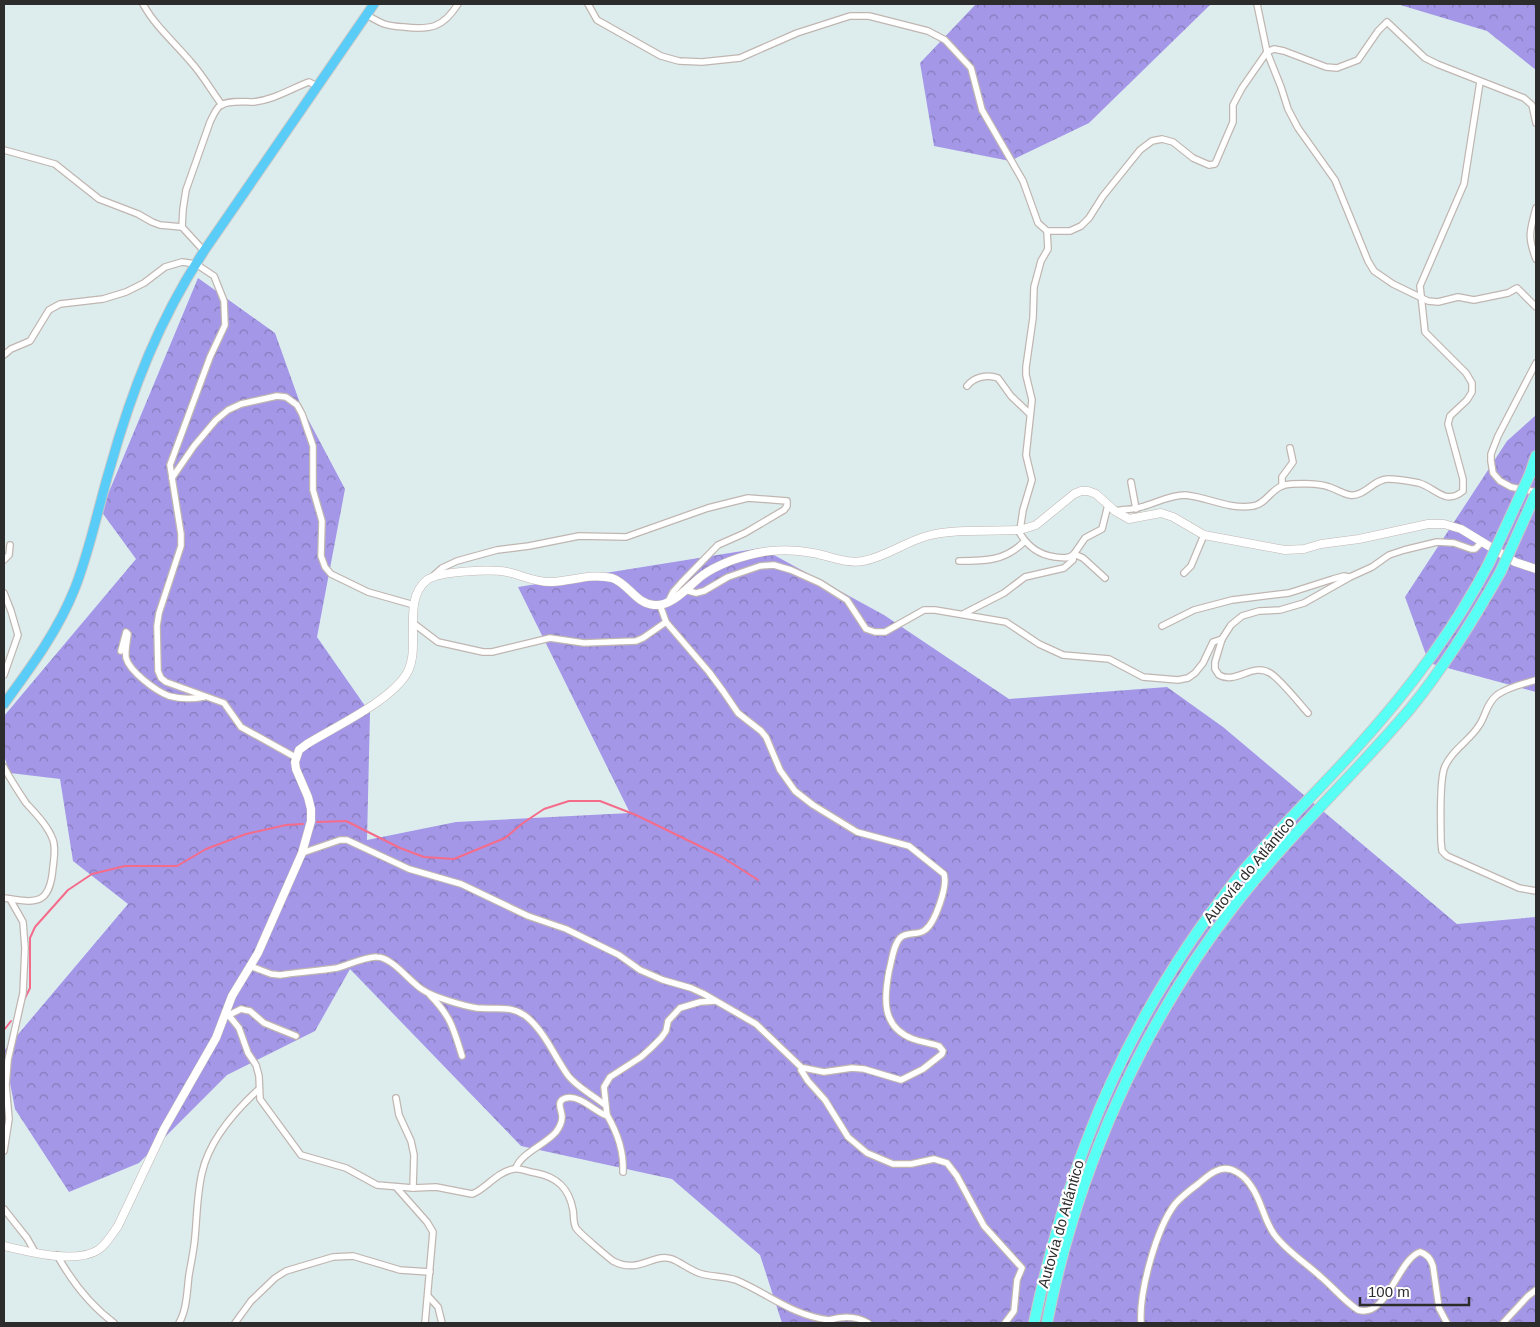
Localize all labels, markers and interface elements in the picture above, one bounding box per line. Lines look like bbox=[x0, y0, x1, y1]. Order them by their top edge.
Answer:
street label: Autovía do Atlántico bbox=[1199, 813, 1298, 926]
street label: Autovía do Atlántico bbox=[1034, 1158, 1087, 1290]
scale bar bbox=[1360, 1274, 1469, 1306]
text: 100 m bbox=[1368, 1283, 1410, 1300]

